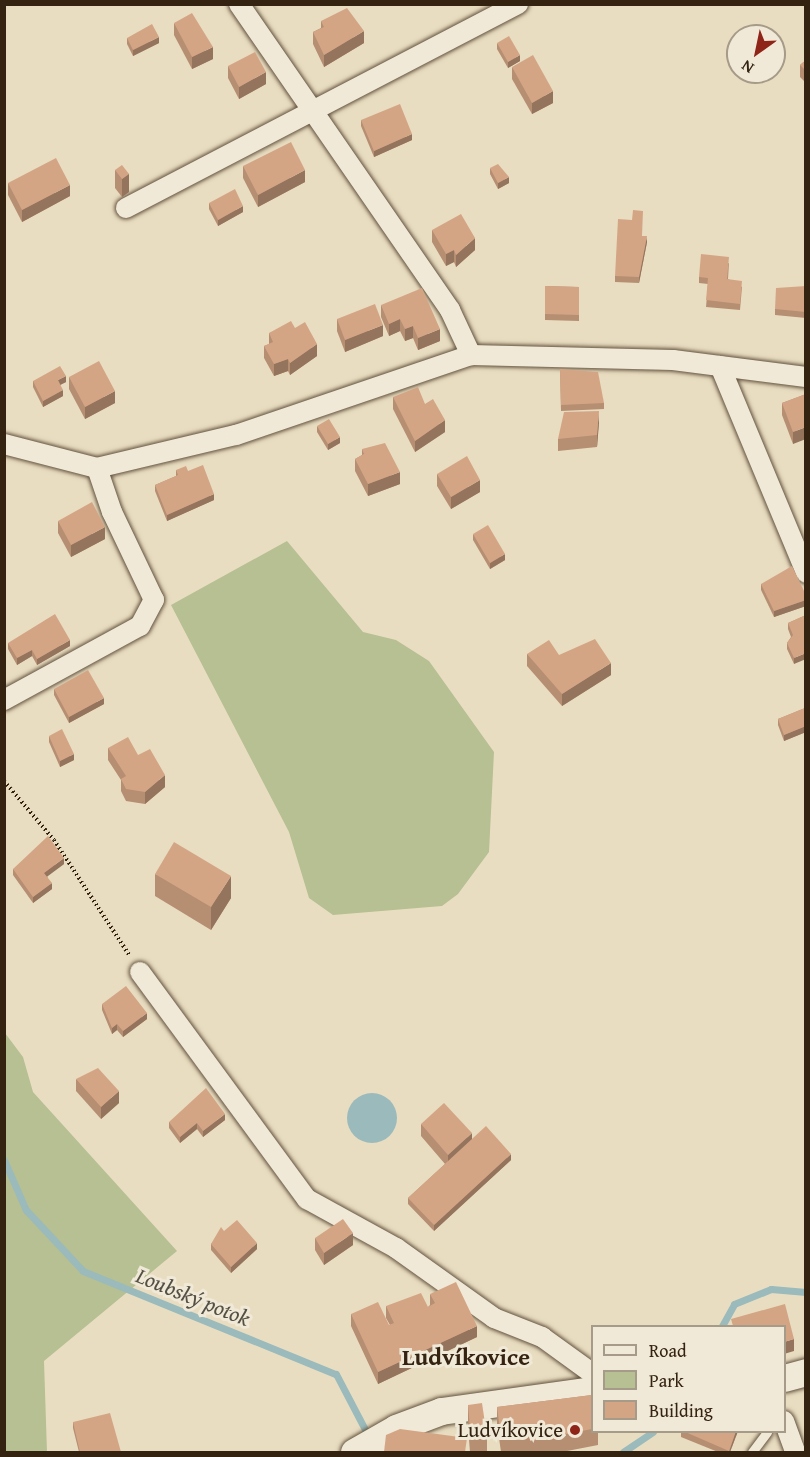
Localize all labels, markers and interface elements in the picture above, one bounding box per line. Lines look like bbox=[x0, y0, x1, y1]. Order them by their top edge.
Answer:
north arrow bbox=[726, 24, 786, 84]
text: N bbox=[736, 54, 758, 80]
water label: Loubský potok bbox=[132, 1262, 254, 1332]
legend bbox=[591, 1325, 786, 1433]
text: Road bbox=[649, 1337, 687, 1364]
district label: Ludvíkovice bbox=[402, 1343, 530, 1371]
text: Park bbox=[649, 1367, 684, 1394]
text: Building bbox=[649, 1397, 713, 1424]
place label: Ludvíkovice bbox=[458, 1417, 563, 1443]
marker: Ludvíkovice bbox=[568, 1423, 582, 1437]

